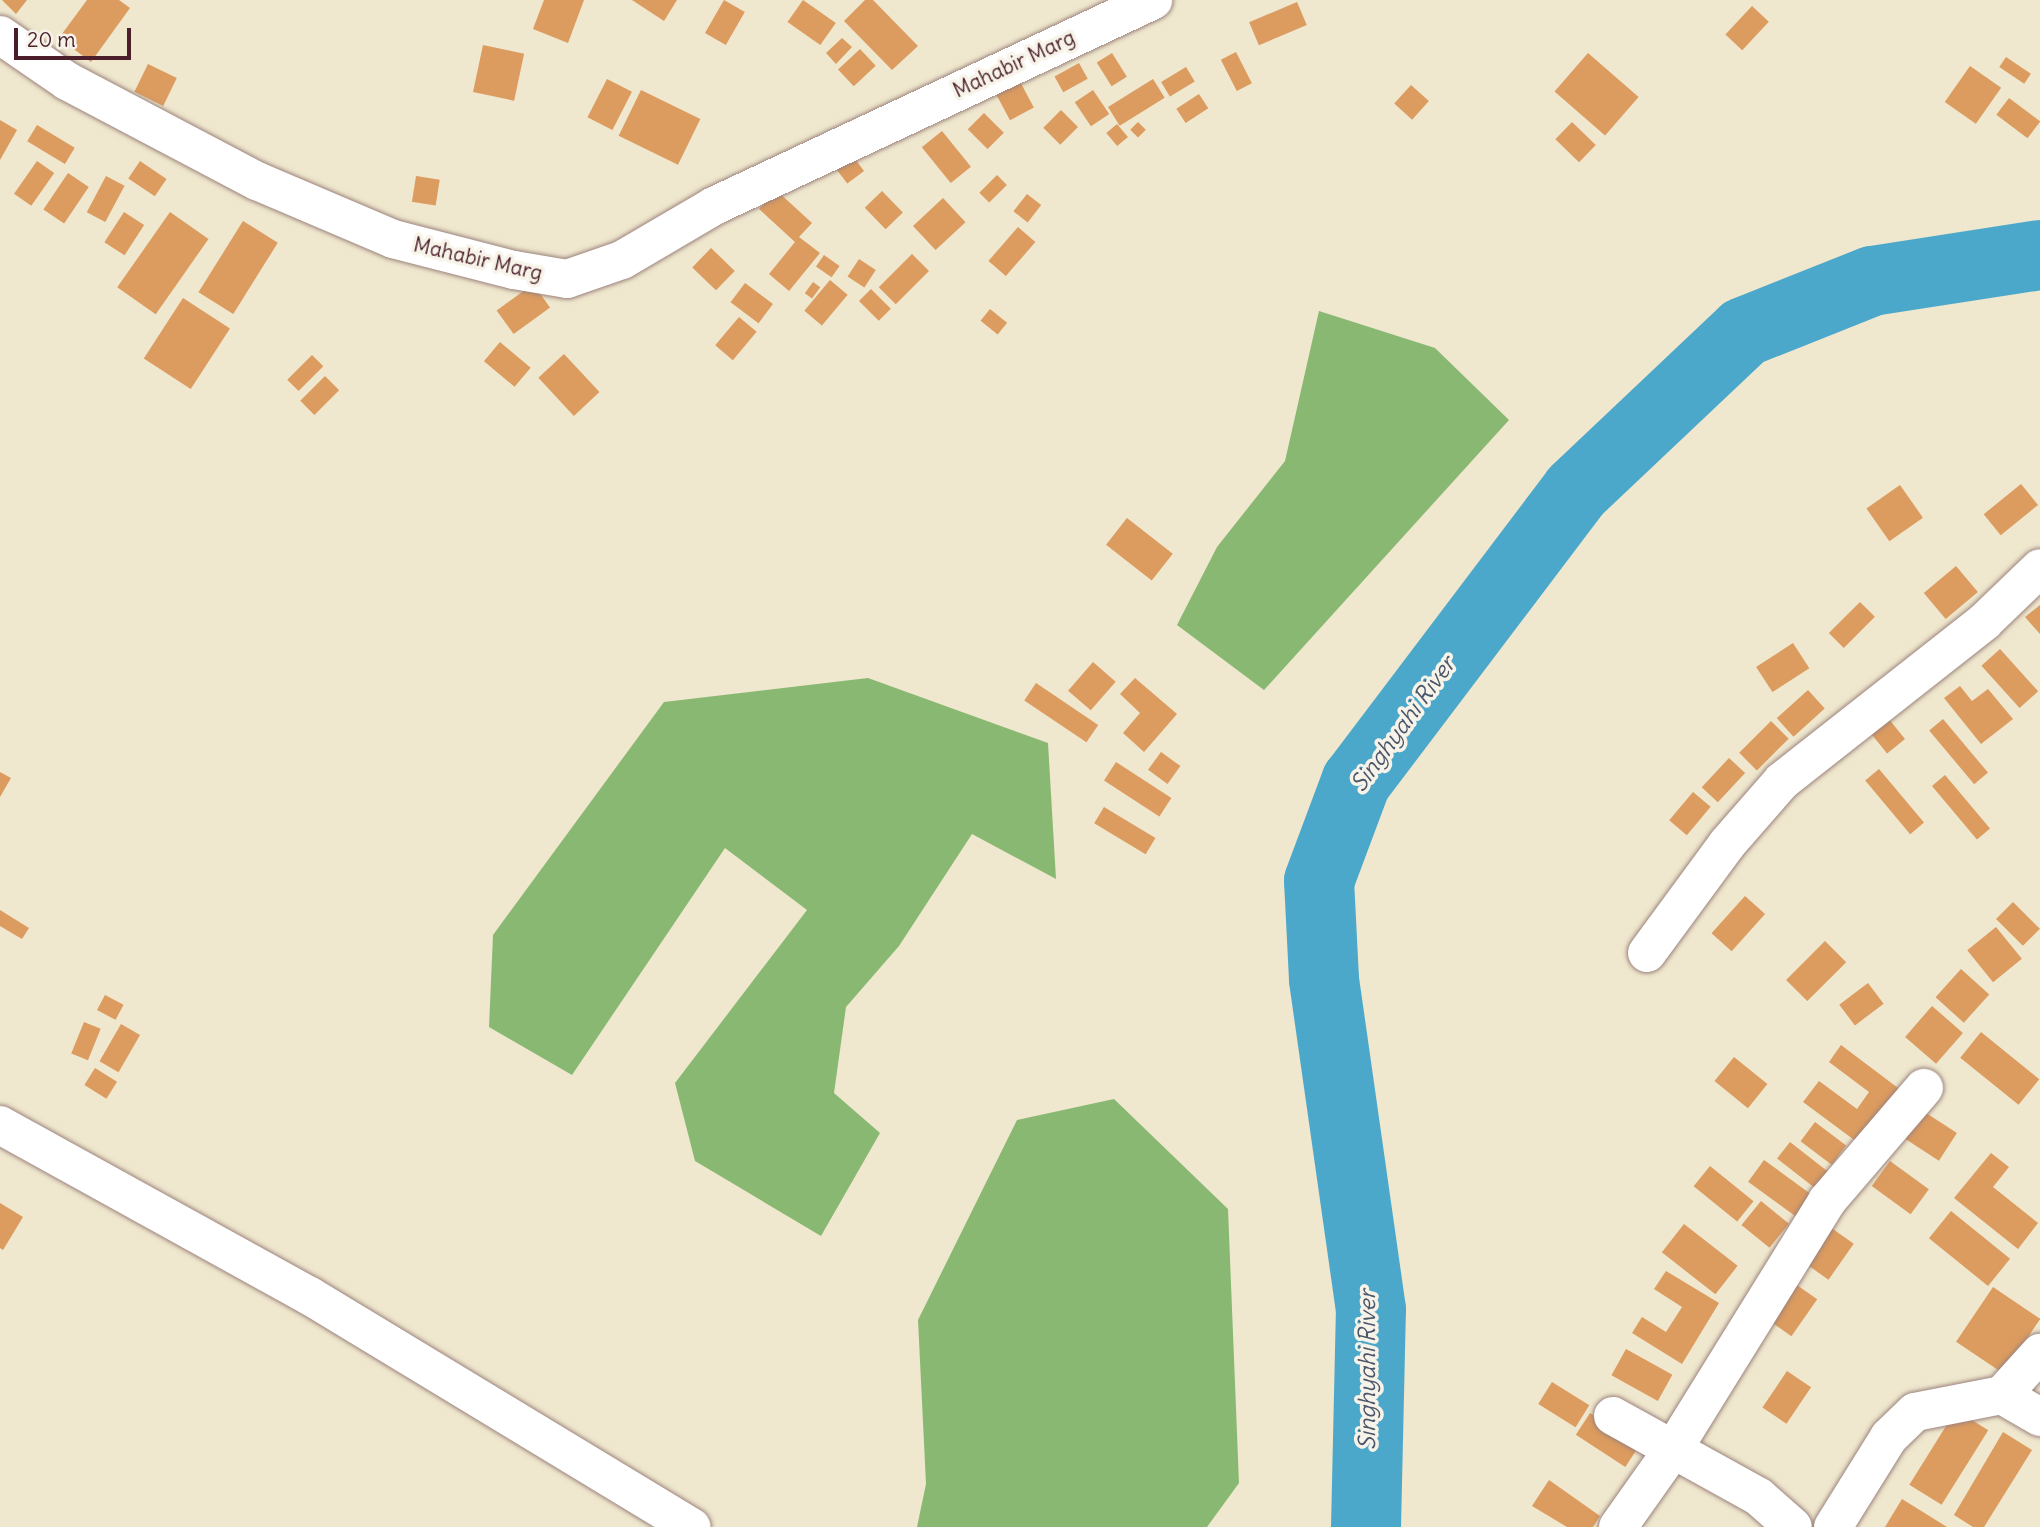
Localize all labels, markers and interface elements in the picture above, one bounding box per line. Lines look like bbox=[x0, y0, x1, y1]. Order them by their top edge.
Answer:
scale bar bbox=[18, 14, 135, 58]
street label: Mahabir Marg bbox=[949, 25, 1079, 103]
text: 20 m bbox=[27, 26, 76, 53]
street label: Mahabir Marg bbox=[411, 232, 545, 286]
water label: Singhyahi River bbox=[1345, 651, 1461, 797]
water label: Singhyahi River bbox=[1353, 1290, 1381, 1450]

